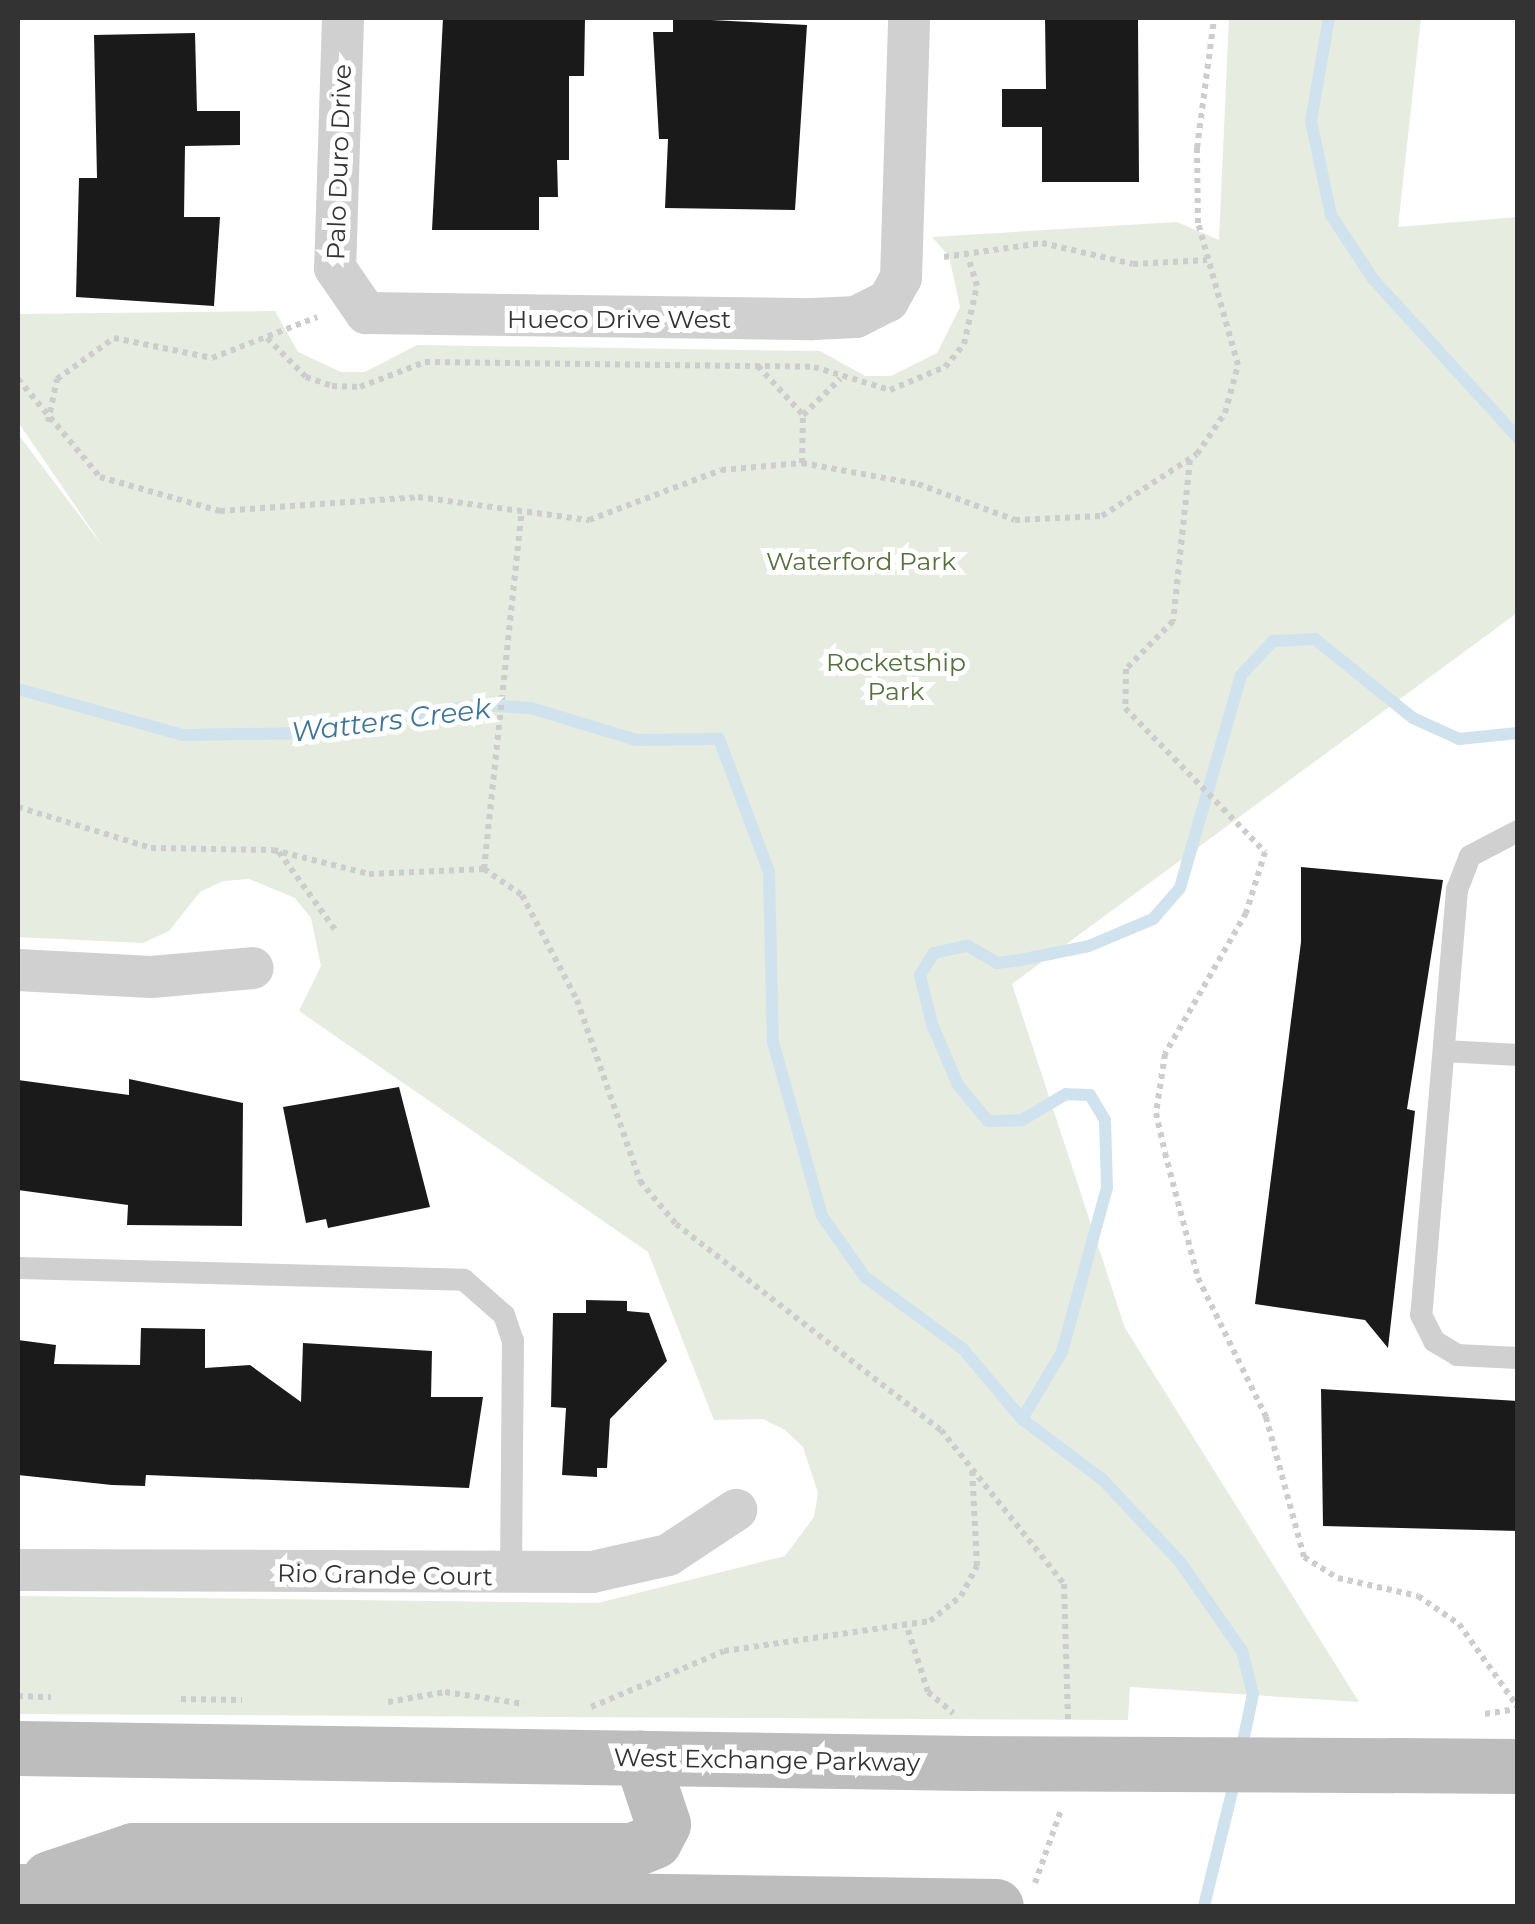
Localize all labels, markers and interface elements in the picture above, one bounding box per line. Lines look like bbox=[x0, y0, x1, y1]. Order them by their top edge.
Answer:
street label: Palo Duro Drive bbox=[321, 63, 357, 261]
street label: Hueco Drive West bbox=[507, 304, 731, 334]
park label: Waterford Park bbox=[766, 546, 956, 576]
park label: Rocketship Park bbox=[826, 648, 966, 707]
water label: Watters Creek bbox=[289, 691, 493, 749]
street label: Rio Grande Court bbox=[277, 1558, 493, 1592]
street label: West Exchange Parkway bbox=[613, 1742, 921, 1778]

